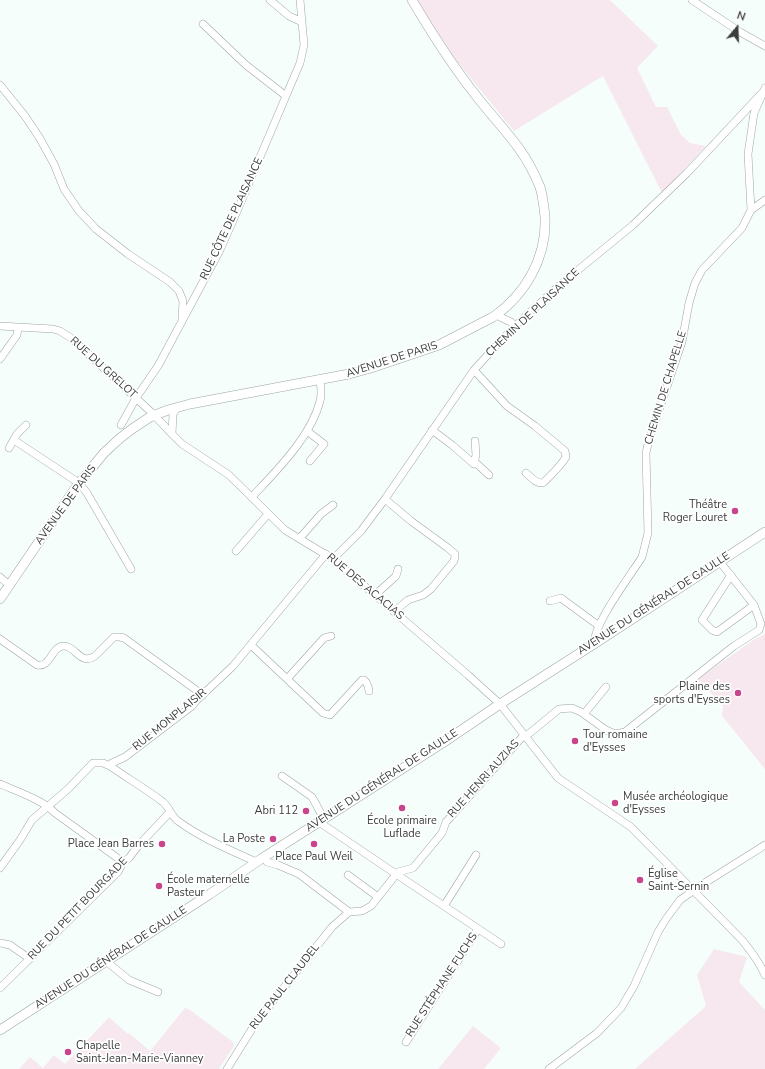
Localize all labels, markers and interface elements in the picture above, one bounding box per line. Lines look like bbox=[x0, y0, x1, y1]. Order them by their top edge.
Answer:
north arrow bbox=[717, 8, 757, 48]
text: N bbox=[735, 8, 747, 25]
street label: RUE CÔTE DE PLAISANCE bbox=[198, 156, 266, 282]
street label: CHEMIN DE PLAISANCE bbox=[484, 266, 582, 360]
street label: CHEMIN DE CHAPELLE bbox=[642, 330, 690, 446]
street label: RUE DU GRELOT bbox=[67, 334, 139, 402]
street label: AVENUE DE PARIS bbox=[345, 339, 439, 381]
street label: AVENUE DE PARIS bbox=[33, 463, 99, 547]
place label: Théâtre Roger Louret bbox=[663, 498, 727, 524]
marker: Théâtre Roger Louret bbox=[730, 506, 740, 516]
street label: AVENUE DU GÉNÉRAL DE GAULLE bbox=[576, 550, 732, 658]
street label: RUE DES ACACIAS bbox=[324, 551, 406, 623]
place label: Plaine des sports d'Eysses bbox=[654, 680, 730, 706]
street label: RUE MONPLAISIR bbox=[130, 686, 210, 754]
marker: Plaine des sports d'Eysses bbox=[733, 688, 743, 698]
street label: AVENUE DU GÉNÉRAL DE GAULLE bbox=[304, 727, 460, 835]
place label: Tour romaine d'Eysses bbox=[583, 728, 648, 754]
marker: Tour romaine d'Eysses bbox=[570, 736, 580, 746]
street label: RUE HENRI AUZIAS bbox=[445, 737, 523, 821]
place label: Musée archéologique d'Eysses bbox=[623, 790, 728, 816]
marker: Musée archéologique d'Eysses bbox=[610, 798, 620, 808]
marker: École primaire Luflade bbox=[397, 803, 407, 813]
place label: Abri 112 bbox=[254, 804, 298, 818]
marker: Abri 112 bbox=[301, 806, 311, 816]
place label: École primaire Luflade bbox=[367, 814, 437, 840]
place label: La Poste bbox=[223, 832, 265, 846]
marker: La Poste bbox=[268, 834, 278, 844]
place label: Place Jean Barres bbox=[68, 837, 154, 851]
marker: Place Jean Barres bbox=[157, 839, 167, 849]
marker: Place Paul Weil bbox=[309, 839, 319, 849]
place label: Place Paul Weil bbox=[275, 850, 353, 864]
street label: RUE DU PETIT BOURGADE bbox=[25, 855, 131, 963]
place label: Église Saint-Sernin bbox=[648, 867, 709, 893]
place label: École maternelle Pasteur bbox=[167, 873, 250, 899]
marker: Église Saint-Sernin bbox=[635, 875, 645, 885]
marker: École maternelle Pasteur bbox=[154, 881, 164, 891]
street label: AVENUE DU GÉNÉRAL DE GAULLE bbox=[33, 904, 189, 1012]
street label: RUE STÉPHANE FUCHS bbox=[403, 930, 481, 1040]
street label: RUE PAUL CLAUDEL bbox=[247, 941, 323, 1033]
place label: Chapelle Saint-Jean-Marie-Vianney bbox=[76, 1039, 203, 1065]
marker: Chapelle Saint-Jean-Marie-Vianney bbox=[63, 1047, 73, 1057]

